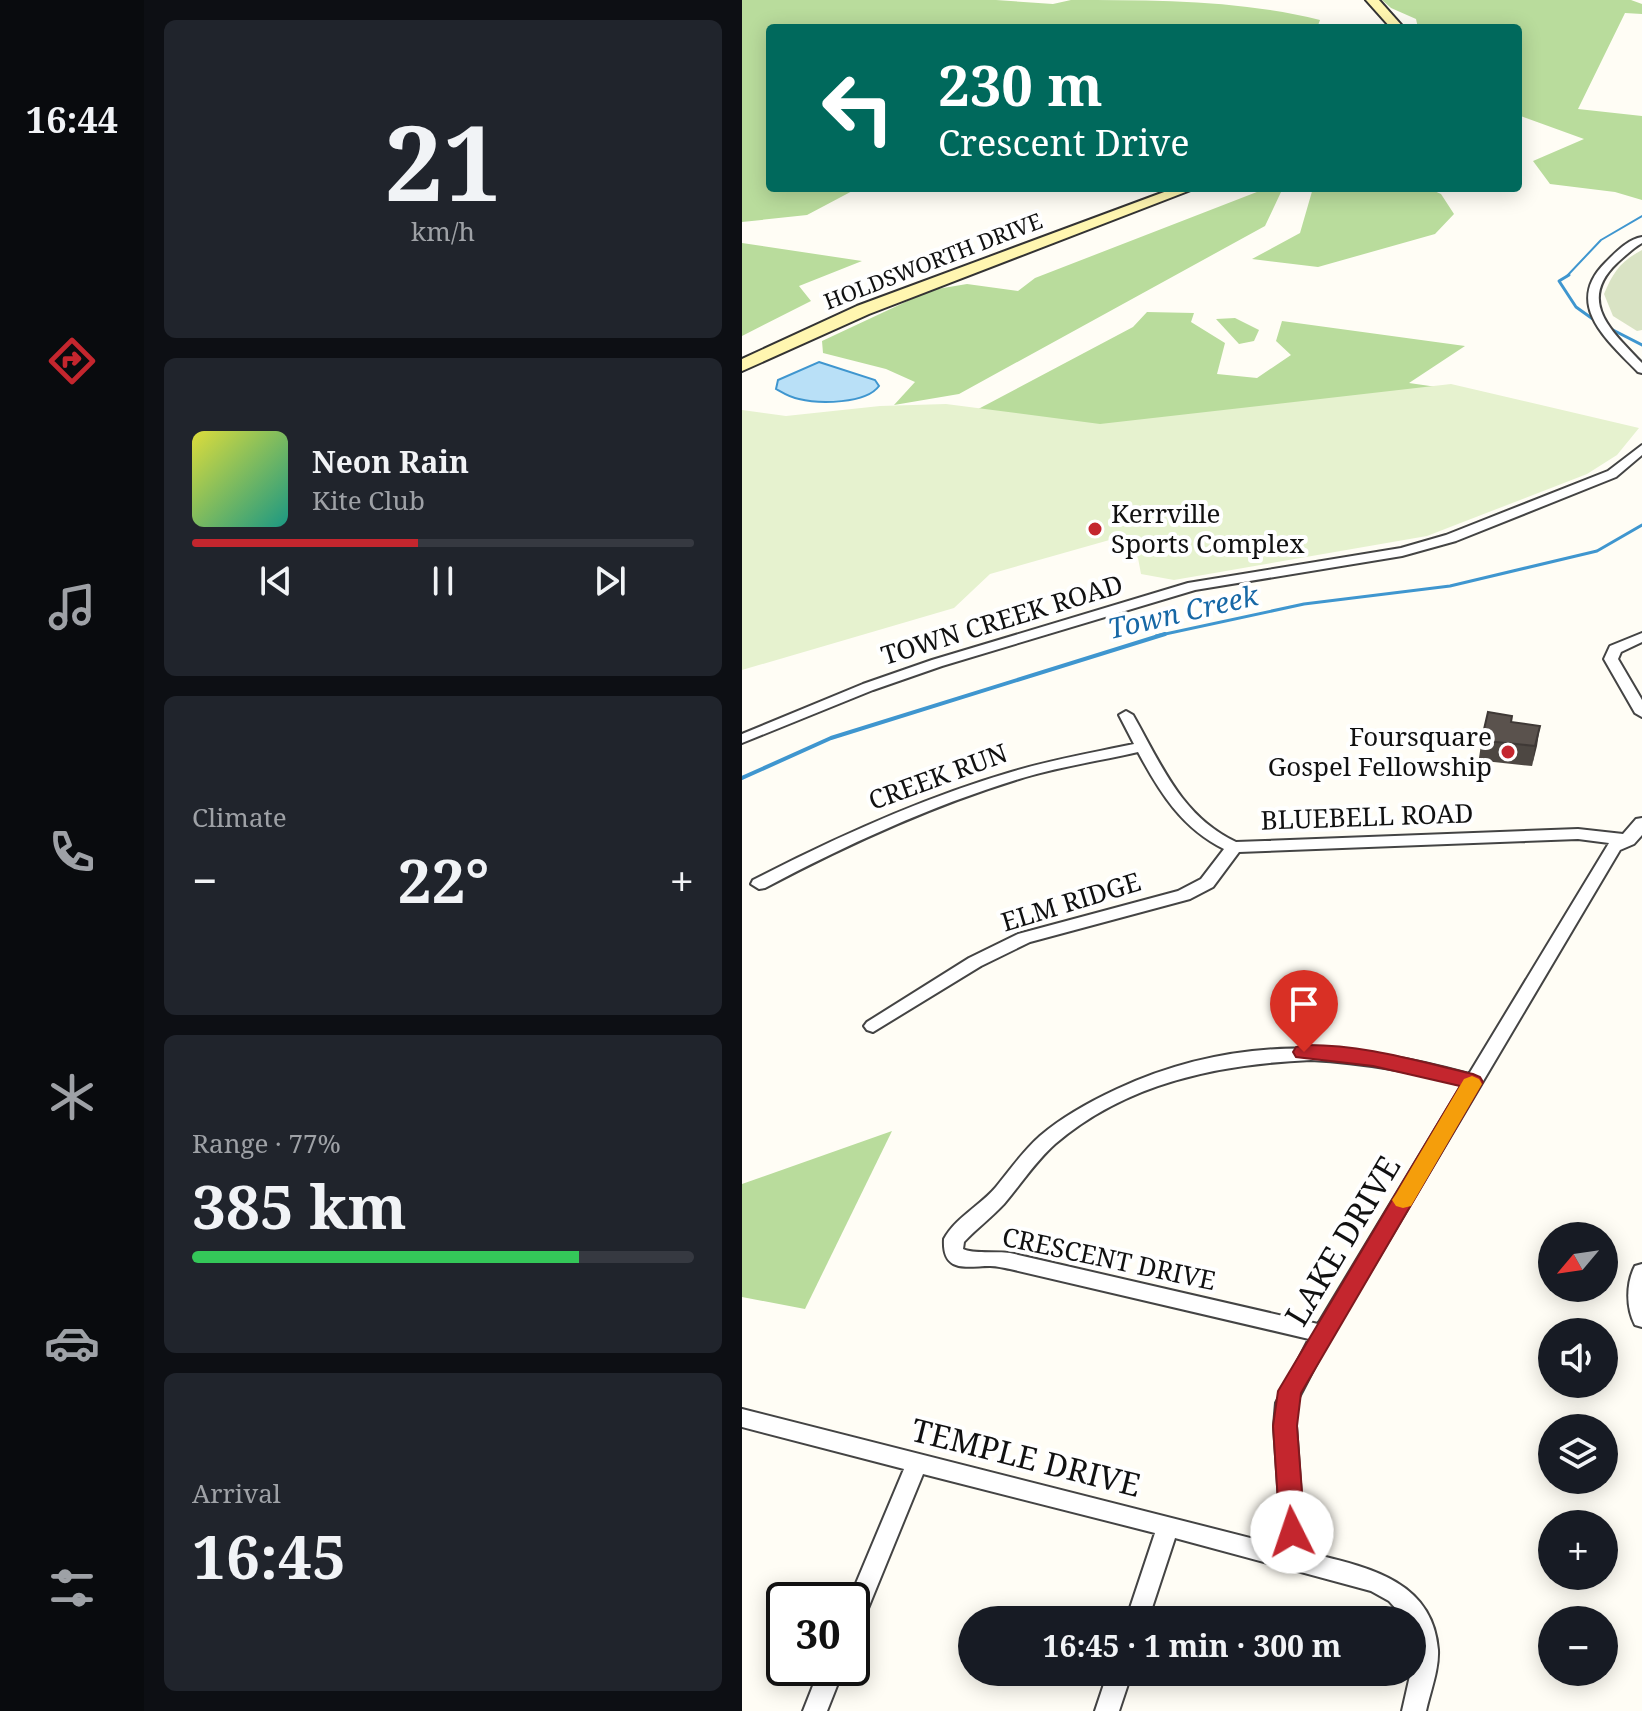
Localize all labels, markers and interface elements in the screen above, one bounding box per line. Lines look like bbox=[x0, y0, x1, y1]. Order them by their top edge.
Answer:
text: 230 m bbox=[938, 46, 1103, 122]
icon: left bbox=[806, 56, 910, 160]
text: 21 bbox=[384, 90, 502, 231]
text: 16:44 bbox=[26, 95, 118, 144]
text: Crescent Drive bbox=[938, 118, 1190, 167]
street label: HOLDSWORTH DRIVE bbox=[819, 205, 1046, 316]
text: km/h bbox=[411, 213, 475, 249]
icon: directions bbox=[44, 333, 100, 389]
text: Neon Rain bbox=[312, 441, 469, 482]
text: Kite Club bbox=[312, 482, 425, 518]
place label: Kerrville Sports Complex bbox=[1111, 495, 1305, 561]
marker: Kerrville Sports Complex bbox=[1086, 520, 1104, 538]
icon: previous bbox=[254, 559, 298, 603]
icon: pause bbox=[421, 559, 465, 603]
icon: next bbox=[588, 559, 632, 603]
street label: TOWN CREEK ROAD bbox=[876, 565, 1127, 673]
water label: Town Creek bbox=[1104, 575, 1263, 647]
icon: music bbox=[44, 579, 100, 635]
place label: Foursquare Gospel Fellowship bbox=[1268, 718, 1492, 784]
street label: CREEK RUN bbox=[863, 734, 1012, 818]
marker: Foursquare Gospel Fellowship bbox=[1499, 743, 1517, 761]
street label: BLUEBELL ROAD bbox=[1260, 794, 1474, 838]
text: Climate bbox=[192, 799, 287, 835]
icon: phone bbox=[44, 824, 100, 880]
text: 22° bbox=[398, 839, 489, 921]
text: − bbox=[192, 850, 217, 910]
text: + bbox=[669, 850, 694, 910]
street label: ELM RIDGE bbox=[997, 863, 1145, 939]
pin bbox=[1270, 970, 1338, 1052]
icon: arrive bbox=[1282, 982, 1326, 1026]
icon: climate bbox=[44, 1069, 100, 1125]
text: Range · 77% bbox=[192, 1125, 341, 1161]
street label: LAKE DRIVE bbox=[1274, 1147, 1409, 1333]
text: 385 km bbox=[192, 1165, 407, 1247]
street label: CRESCENT DRIVE bbox=[999, 1218, 1219, 1298]
north arrow bbox=[1538, 1222, 1618, 1302]
map controls bbox=[1538, 1222, 1618, 1686]
icon: car bbox=[44, 1315, 100, 1371]
button: sound bbox=[1538, 1318, 1618, 1398]
street label: TEMPLE DRIVE bbox=[907, 1407, 1145, 1506]
button: layers bbox=[1538, 1414, 1618, 1494]
text: Arrival bbox=[192, 1475, 281, 1511]
position arrow bbox=[1250, 1490, 1334, 1574]
button: + bbox=[1538, 1510, 1618, 1590]
text: 16:45 bbox=[192, 1515, 346, 1597]
icon: filters bbox=[44, 1560, 100, 1616]
speed limit sign: 30 bbox=[766, 1582, 870, 1686]
button: − bbox=[1538, 1606, 1618, 1686]
text: 16:45 · 1 min · 300 m bbox=[1043, 1625, 1341, 1666]

